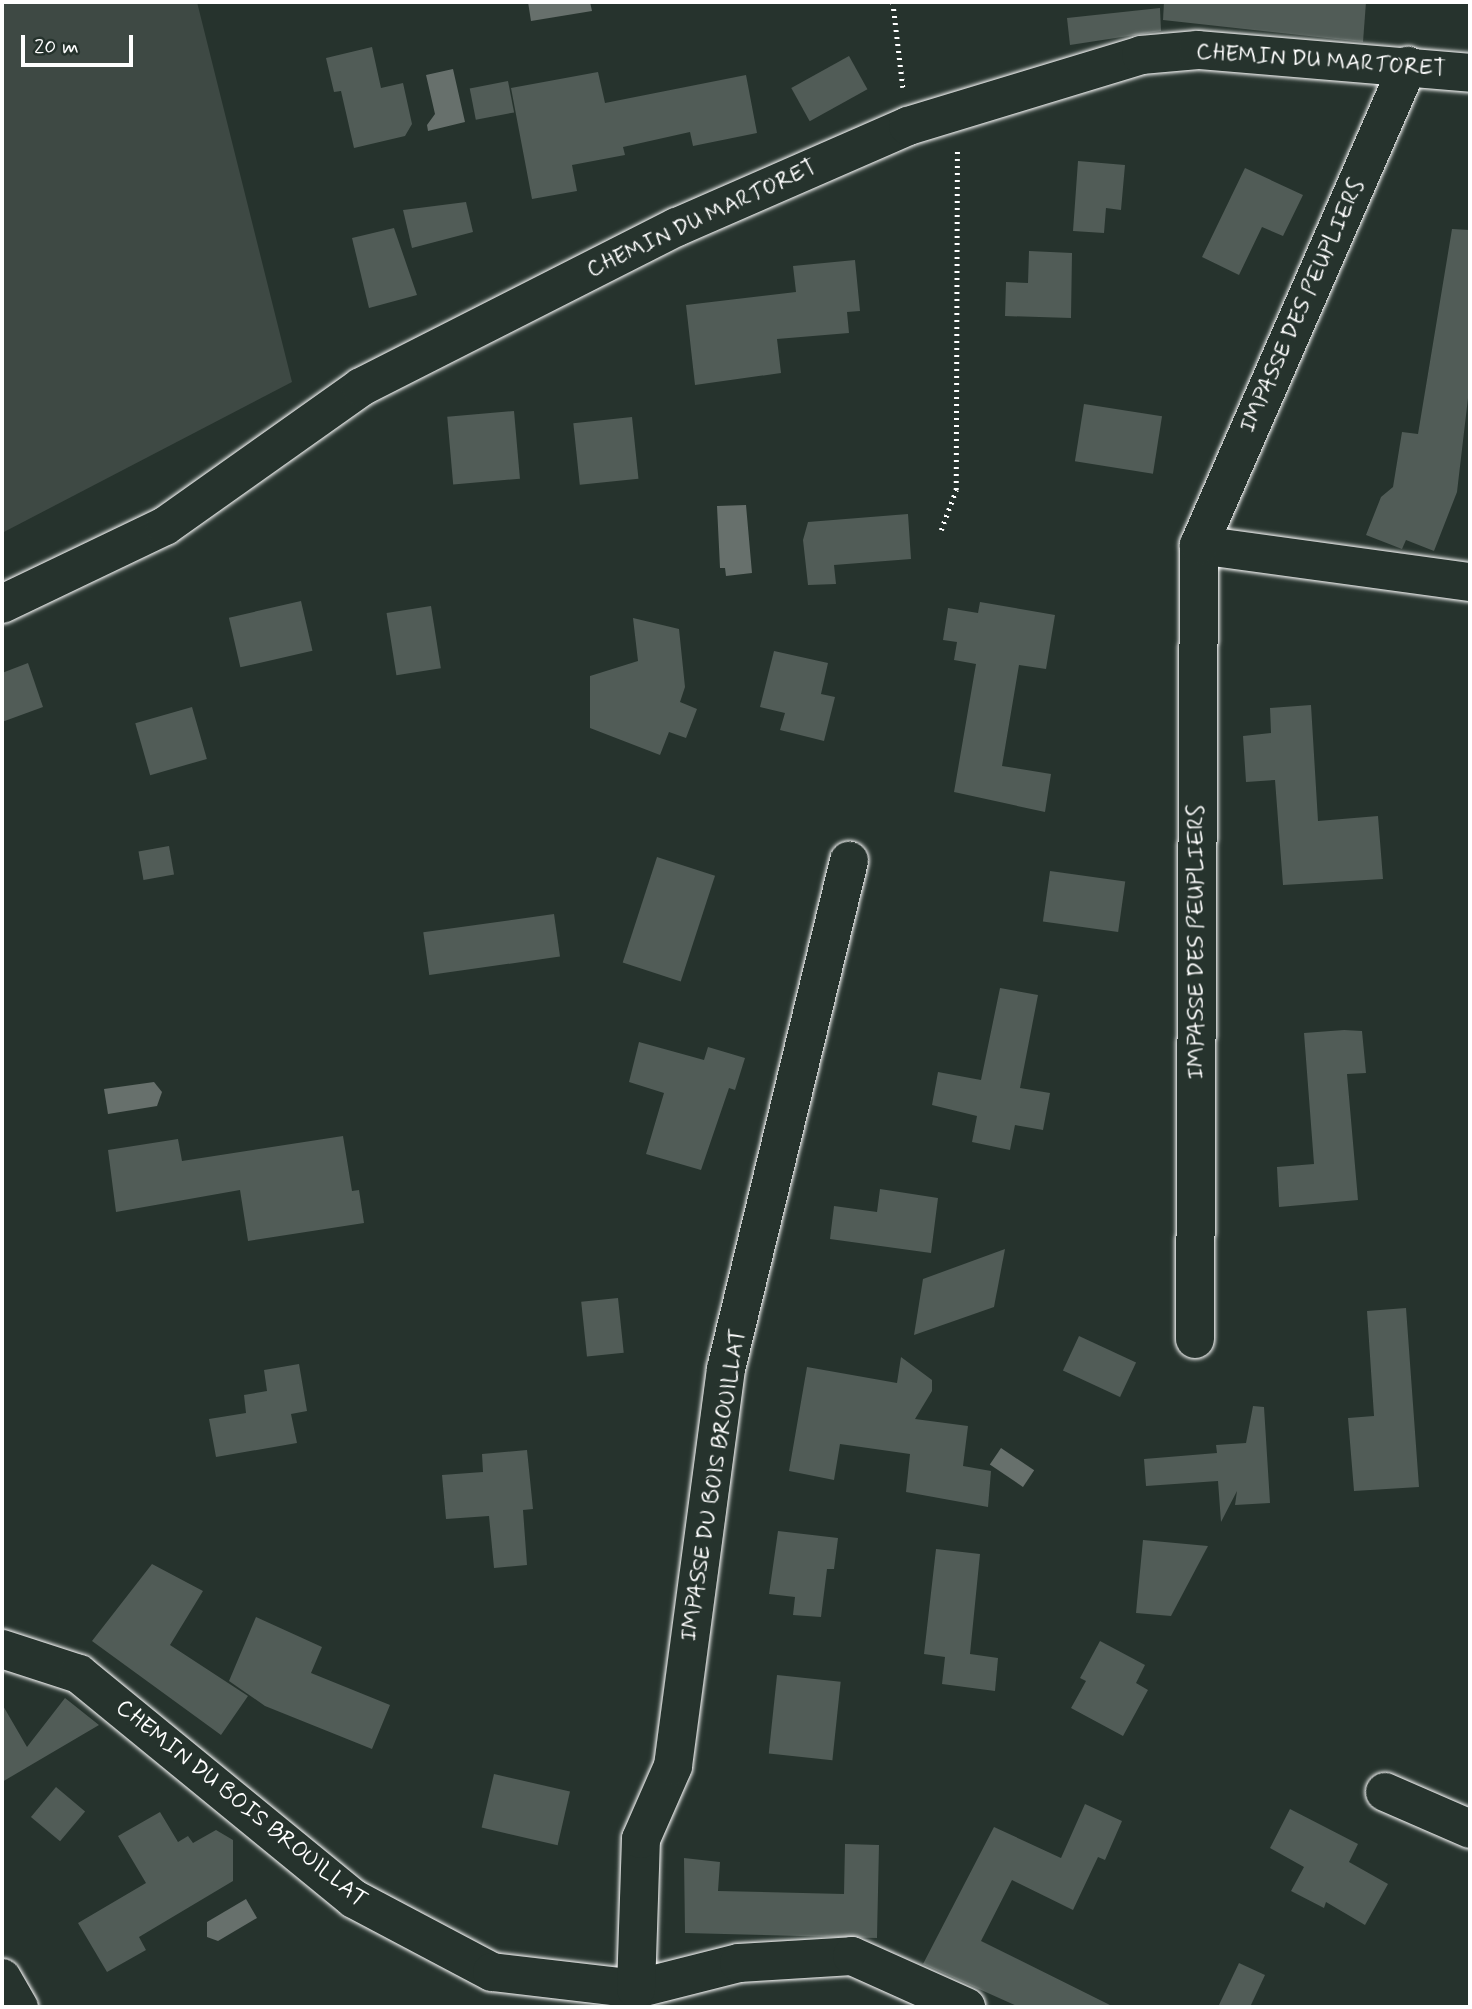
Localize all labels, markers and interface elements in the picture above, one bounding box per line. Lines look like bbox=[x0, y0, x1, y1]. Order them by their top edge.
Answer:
scale bar bbox=[24, 21, 136, 65]
text: 20 m bbox=[34, 33, 79, 61]
street label: CHEMIN DU MARTORET bbox=[1194, 38, 1448, 84]
street label: CHEMIN DU MARTORET bbox=[582, 153, 822, 285]
street label: IMPASSE DES PEUPLIERS bbox=[1237, 180, 1369, 432]
street label: IMPASSE DES PEUPLIERS bbox=[1183, 810, 1211, 1074]
street label: IMPASSE DU BOIS BROUILLAT bbox=[675, 1325, 753, 1645]
street label: CHEMIN DU BOIS BROUILLAT bbox=[111, 1695, 371, 1913]

